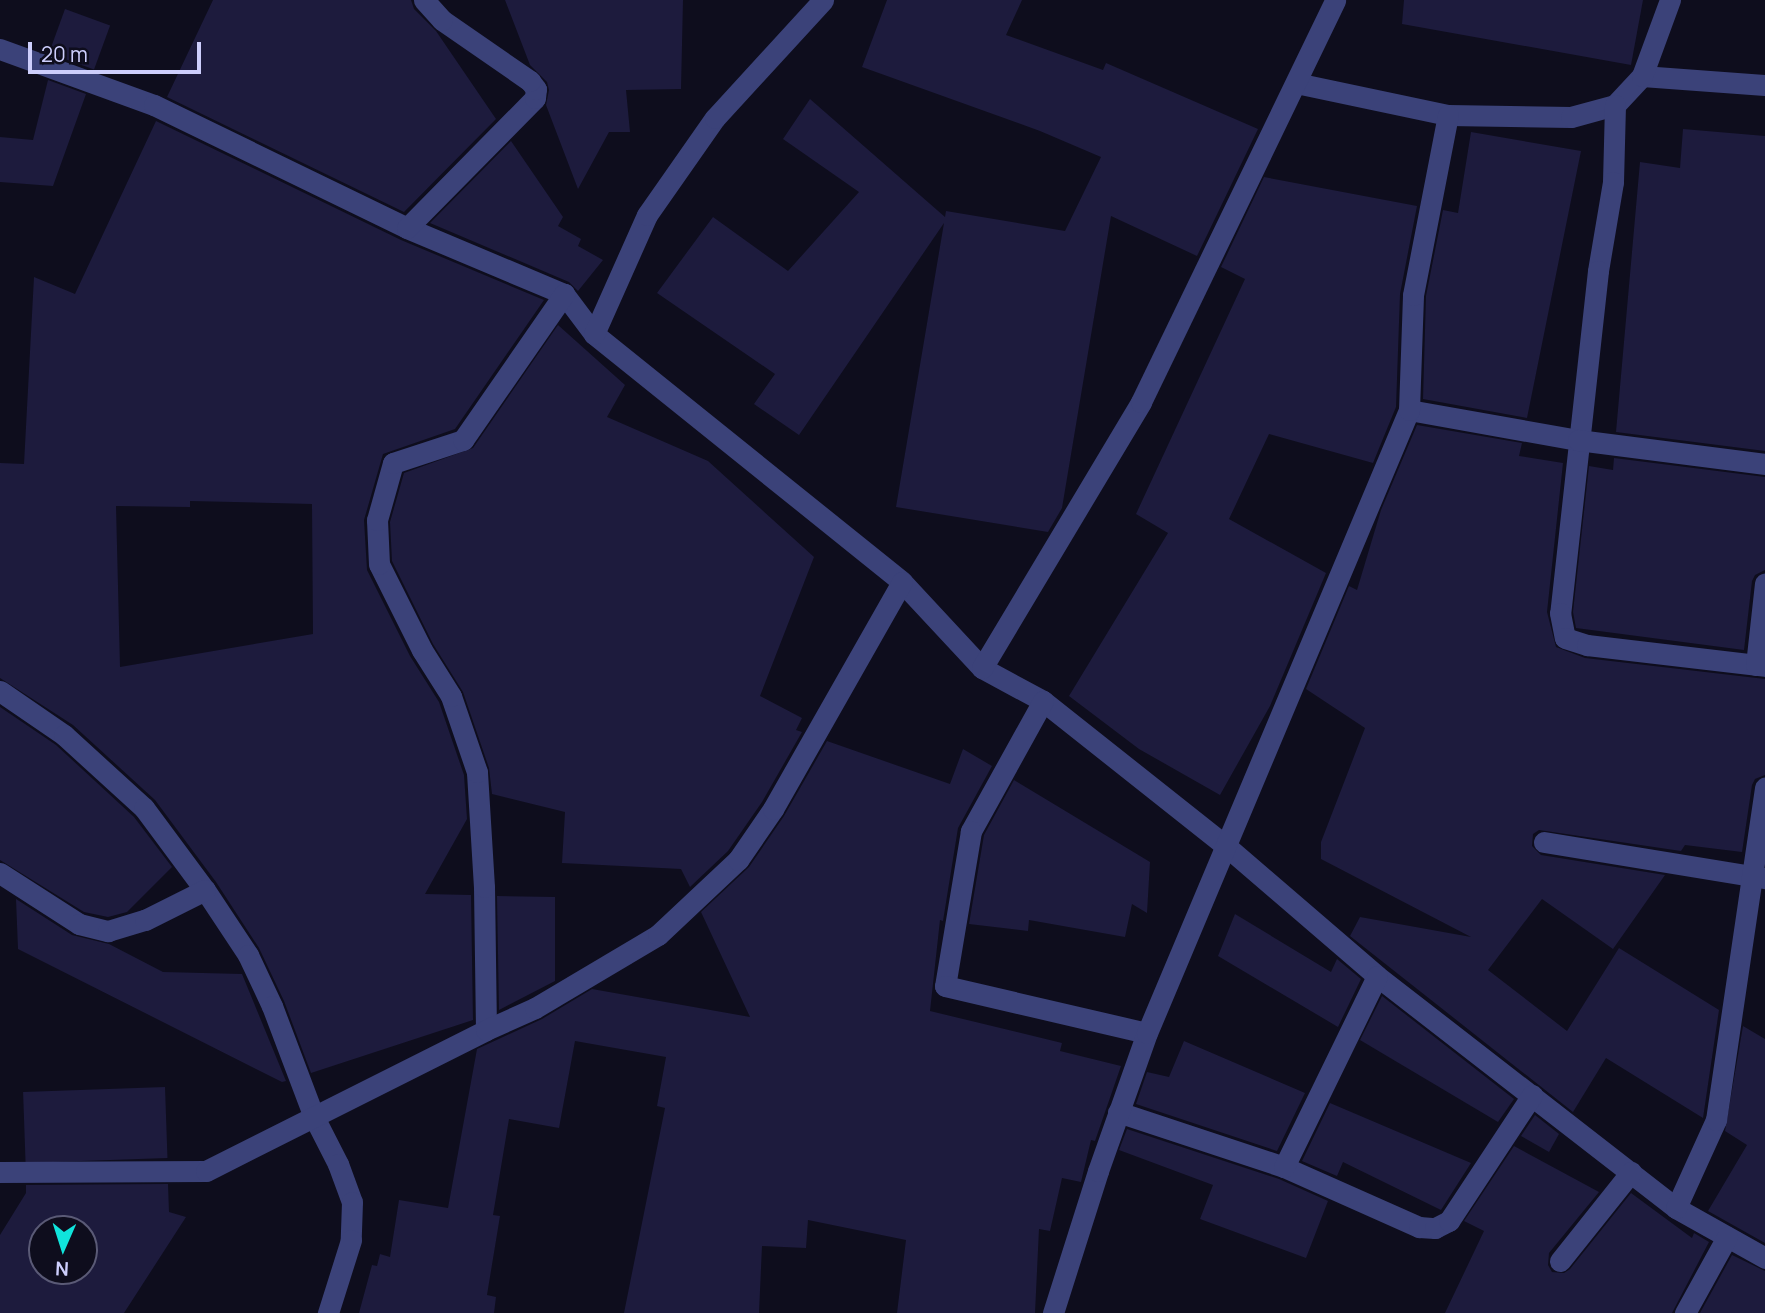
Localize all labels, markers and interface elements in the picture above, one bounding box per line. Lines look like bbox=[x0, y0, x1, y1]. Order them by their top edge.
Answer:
scale bar bbox=[32, 28, 205, 72]
text: 20 m bbox=[41, 40, 88, 68]
north arrow bbox=[28, 1215, 98, 1285]
text: N bbox=[55, 1256, 70, 1282]

